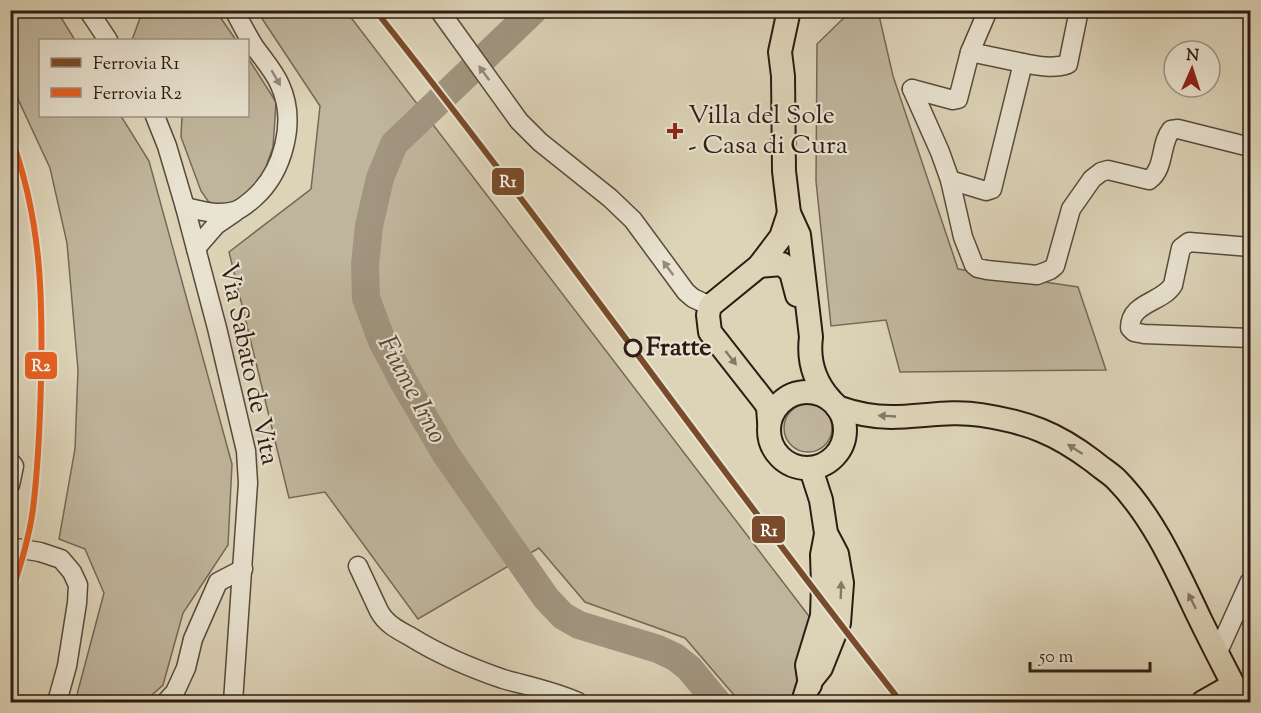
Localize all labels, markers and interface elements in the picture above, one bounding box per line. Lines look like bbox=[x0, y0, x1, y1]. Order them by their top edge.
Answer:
legend bbox=[39, 39, 249, 117]
north arrow bbox=[1162, 39, 1222, 99]
text: N bbox=[1186, 45, 1200, 68]
text: Ferrovia R1 bbox=[93, 52, 180, 78]
one-way arrow bbox=[479, 66, 491, 81]
one-way arrow bbox=[270, 70, 281, 86]
text: Ferrovia R2 bbox=[93, 82, 182, 108]
place label: Villa del Sole - Casa di Cura bbox=[688, 98, 848, 165]
marker: Villa del Sole - Casa di Cura bbox=[666, 122, 684, 140]
line badge: R1 bbox=[491, 167, 525, 196]
text: R1 bbox=[500, 172, 517, 195]
street label: Via Sabato de Vita bbox=[209, 259, 287, 469]
one-way arrow bbox=[662, 260, 674, 275]
water label: Fiume Irno bbox=[366, 329, 456, 451]
place label: Fratte bbox=[646, 330, 711, 367]
marker: Fratte bbox=[624, 339, 642, 357]
one-way arrow bbox=[724, 350, 737, 366]
line badge: R2 bbox=[24, 351, 58, 380]
text: R2 bbox=[32, 356, 51, 379]
one-way arrow bbox=[878, 411, 897, 420]
one-way arrow bbox=[1067, 443, 1083, 454]
line badge: R1 bbox=[751, 515, 786, 544]
text: R1 bbox=[761, 521, 778, 544]
one-way arrow bbox=[836, 581, 846, 600]
one-way arrow bbox=[1187, 592, 1196, 609]
scale bar bbox=[1030, 635, 1150, 673]
text: 50 m bbox=[1038, 645, 1074, 671]

